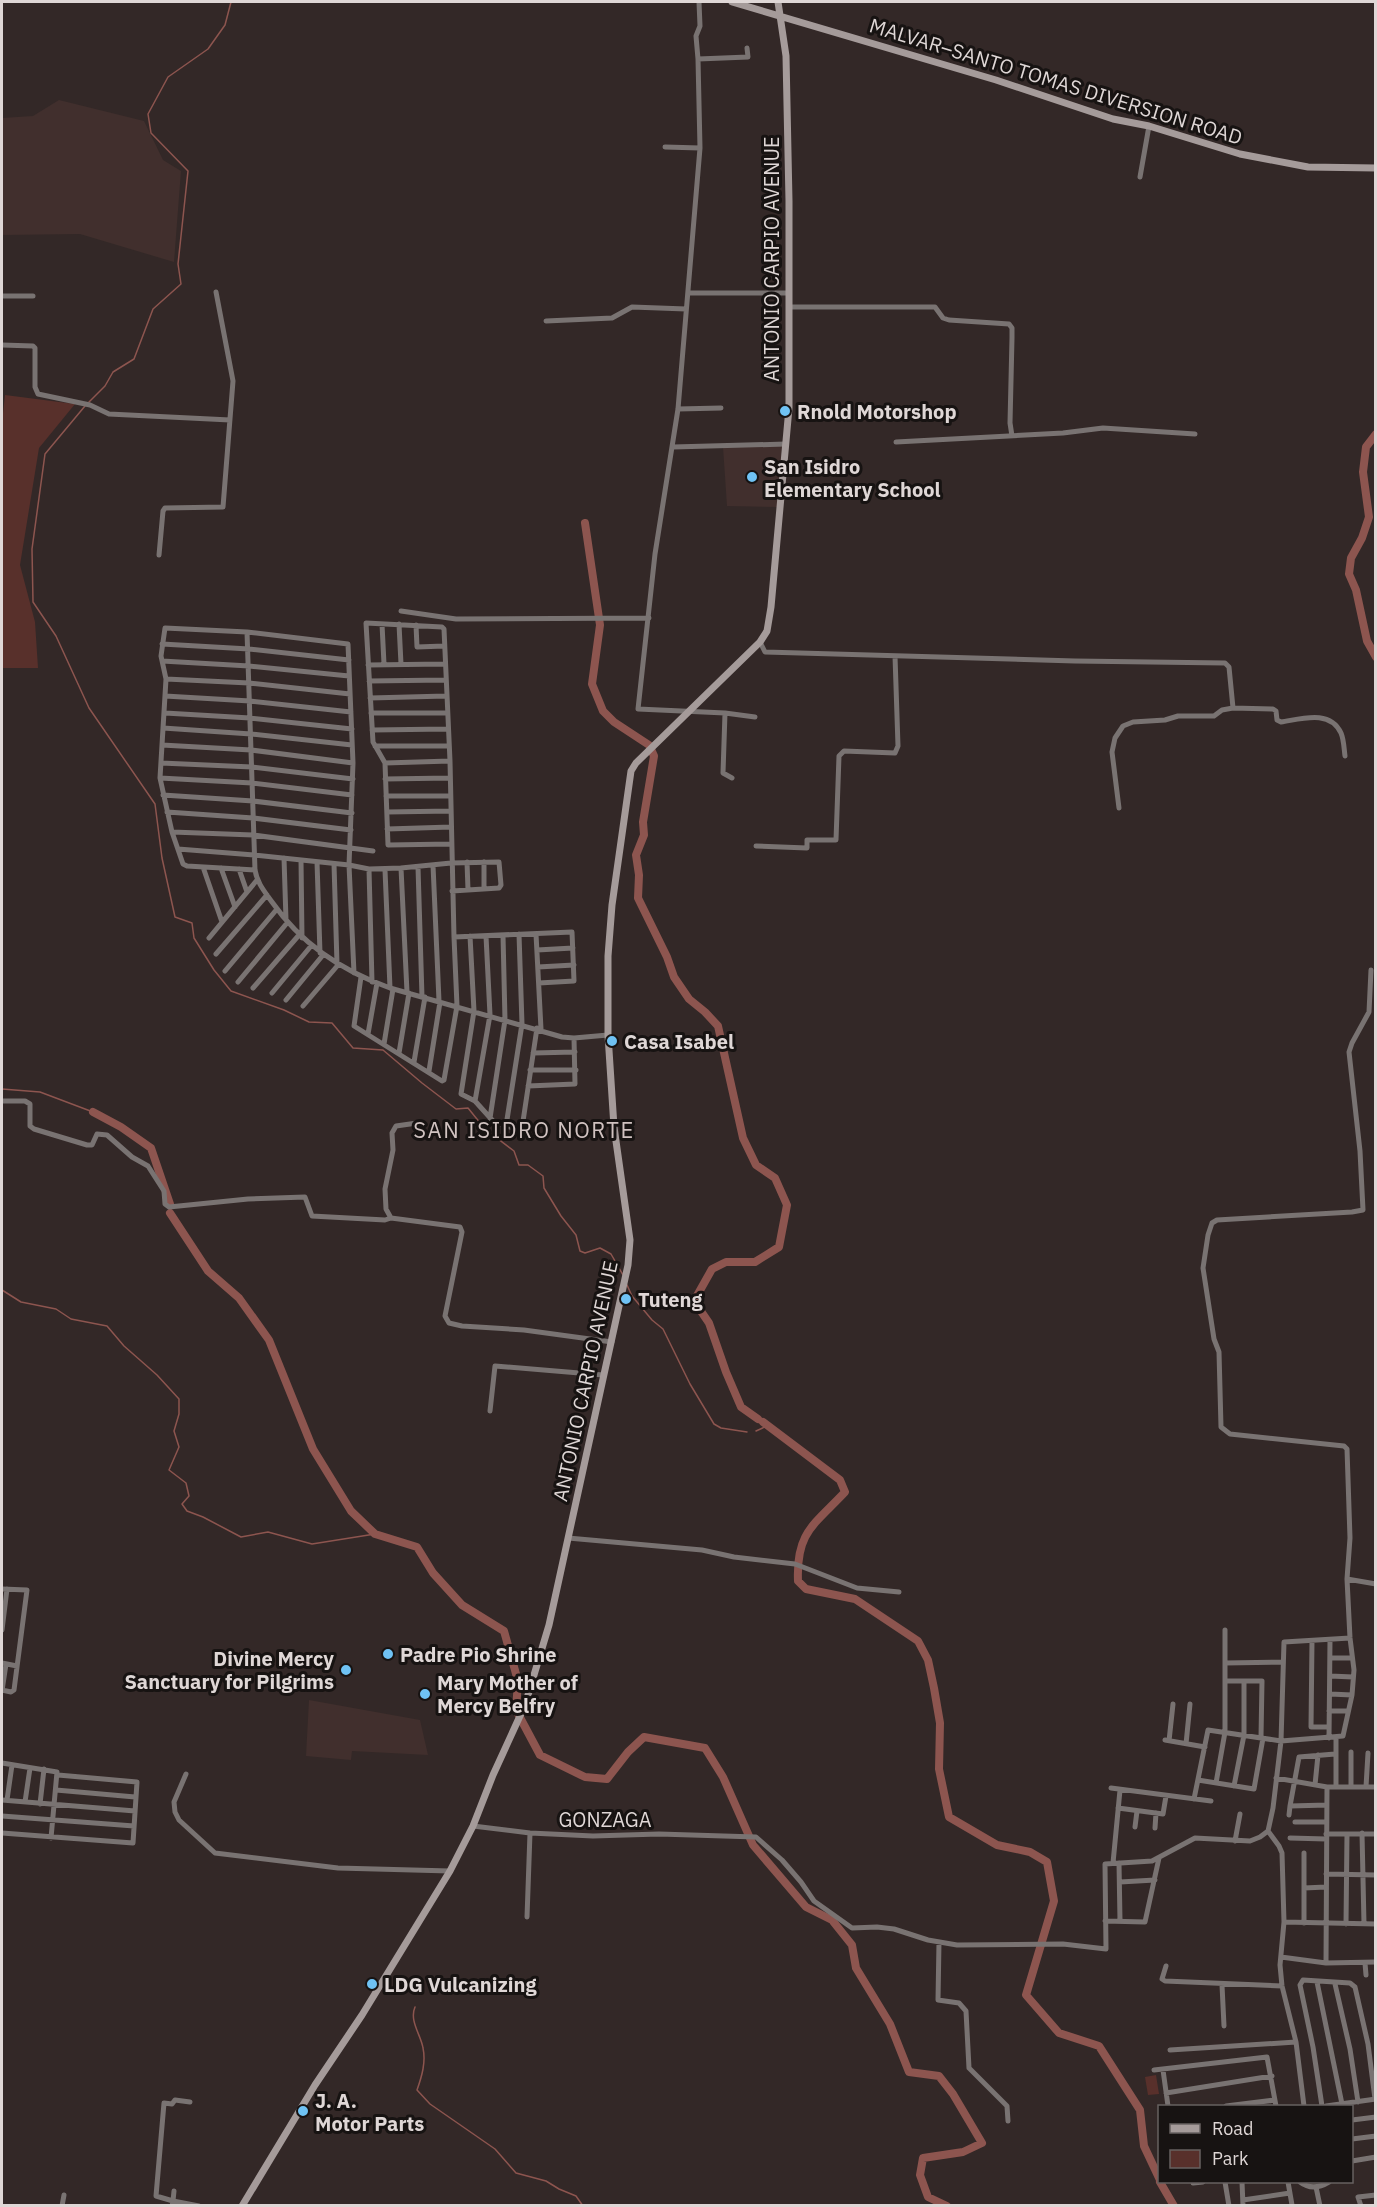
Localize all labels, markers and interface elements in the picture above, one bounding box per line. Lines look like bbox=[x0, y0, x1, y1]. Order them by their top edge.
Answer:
street label: MALVAR–SANTO TOMAS DIVERSION ROAD bbox=[866, 11, 1246, 151]
street label: ANTONIO CARPIO AVENUE bbox=[758, 136, 785, 382]
place label: Rnold Motorshop bbox=[797, 398, 957, 425]
marker: Rnold Motorshop bbox=[778, 404, 792, 418]
place label: San Isidro Elementary School bbox=[764, 453, 941, 503]
marker: San Isidro Elementary School bbox=[745, 470, 759, 484]
place label: Casa Isabel bbox=[624, 1028, 734, 1055]
marker: Casa Isabel bbox=[605, 1034, 619, 1048]
district label: SAN ISIDRO NORTE bbox=[413, 1115, 635, 1144]
street label: ANTONIO CARPIO AVENUE bbox=[546, 1258, 624, 1504]
place label: Tuteng bbox=[638, 1286, 703, 1313]
marker: Tuteng bbox=[619, 1292, 633, 1306]
place label: Padre Pio Shrine bbox=[400, 1641, 557, 1668]
place label: Divine Mercy Sanctuary for Pilgrims bbox=[124, 1645, 334, 1695]
marker: Padre Pio Shrine bbox=[381, 1647, 395, 1661]
marker: Divine Mercy Sanctuary for Pilgrims bbox=[339, 1663, 353, 1677]
place label: Mary Mother of Mercy Belfry bbox=[437, 1669, 578, 1719]
marker: Mary Mother of Mercy Belfry bbox=[418, 1687, 432, 1701]
street label: GONZAGA bbox=[558, 1806, 652, 1833]
place label: LDG Vulcanizing bbox=[384, 1971, 537, 1998]
marker: LDG Vulcanizing bbox=[365, 1977, 379, 1991]
place label: J. A. Motor Parts bbox=[315, 2087, 424, 2137]
marker: J. A. Motor Parts bbox=[296, 2104, 310, 2118]
legend bbox=[1158, 2105, 1353, 2183]
text: Road bbox=[1212, 2117, 1253, 2140]
text: Park bbox=[1212, 2147, 1249, 2170]

